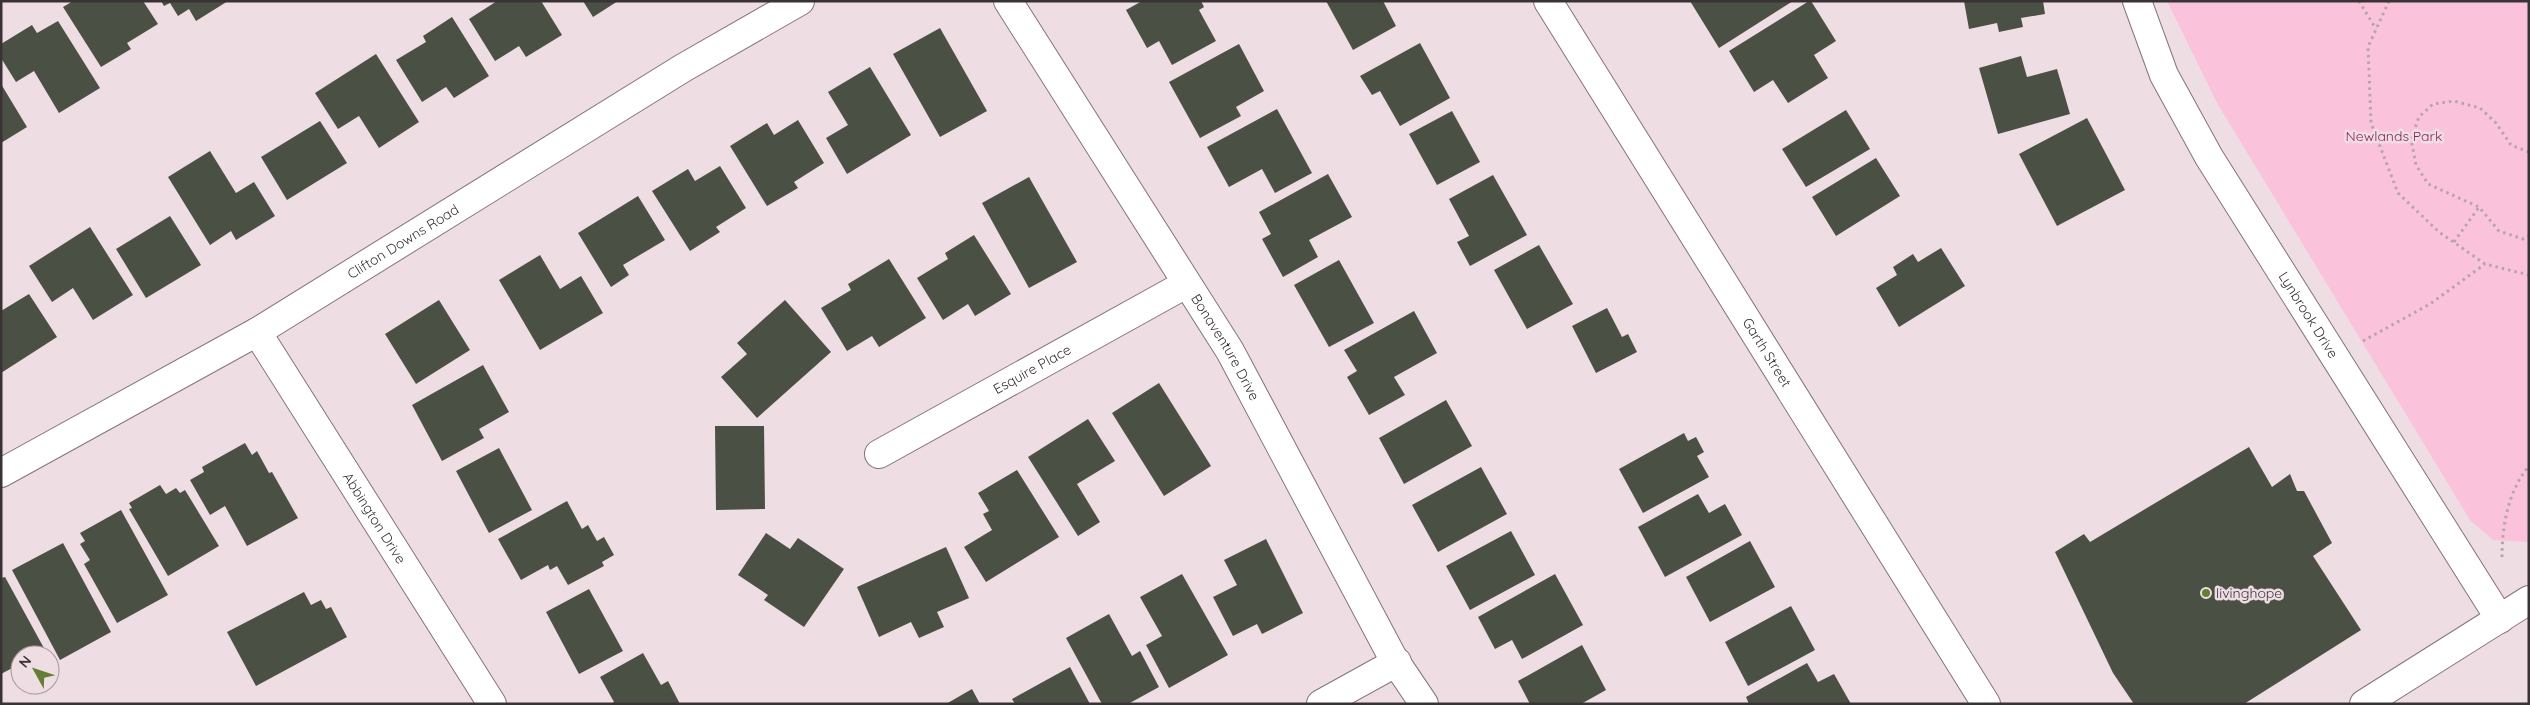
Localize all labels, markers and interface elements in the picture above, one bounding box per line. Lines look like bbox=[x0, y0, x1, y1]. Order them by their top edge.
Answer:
park label: Newlands Park bbox=[2346, 127, 2442, 145]
street label: Clifton Downs Road bbox=[344, 200, 462, 283]
street label: Lynbrook Drive bbox=[2275, 268, 2342, 362]
street label: Bonaventure Drive bbox=[1187, 291, 1264, 404]
street label: Garth Street bbox=[1738, 314, 1795, 391]
street label: Esquire Place bbox=[990, 340, 1074, 398]
street label: Abbington Drive bbox=[339, 469, 410, 567]
place label: livinghope bbox=[2216, 584, 2282, 602]
marker: livinghope bbox=[2200, 587, 2212, 599]
north arrow bbox=[10, 645, 60, 695]
text: N bbox=[15, 652, 35, 671]

